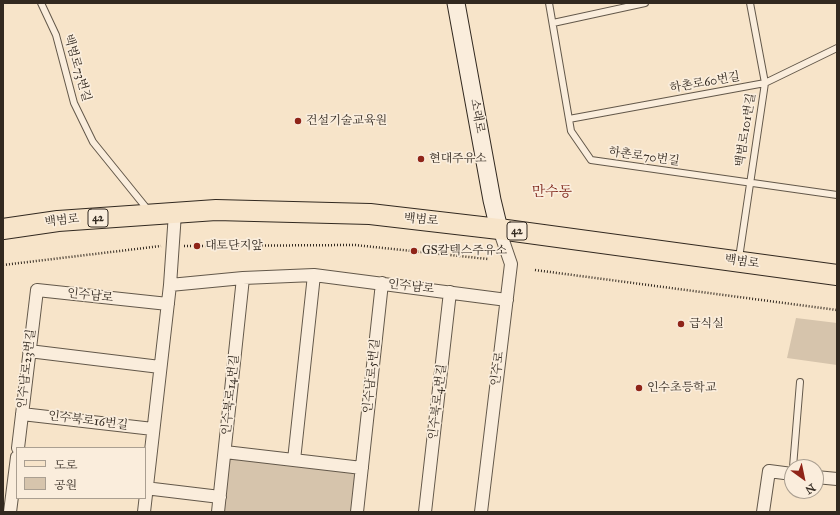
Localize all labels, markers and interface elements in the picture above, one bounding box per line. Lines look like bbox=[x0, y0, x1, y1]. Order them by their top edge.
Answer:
street label: 백범로73번길 bbox=[61, 33, 93, 103]
street label: 하촌로60번길 bbox=[669, 70, 741, 96]
street label: 백범로101번길 bbox=[733, 92, 759, 168]
street label: 소래로 bbox=[467, 98, 487, 134]
place label: 건설기술교육원 bbox=[306, 114, 387, 128]
marker: 건설기술교육원 bbox=[293, 116, 303, 126]
street label: 하촌로70번길 bbox=[608, 145, 680, 169]
place label: 현대주유소 bbox=[429, 152, 487, 166]
marker: 현대주유소 bbox=[416, 154, 426, 164]
district label: 만수동 bbox=[532, 185, 572, 201]
road number: 42 bbox=[88, 209, 108, 227]
street label: 백범로 bbox=[403, 211, 439, 229]
street label: 백범로 bbox=[44, 212, 80, 230]
road number: 42 bbox=[507, 222, 527, 240]
place label: 대토단지앞 bbox=[205, 239, 263, 253]
marker: 대토단지앞 bbox=[192, 241, 202, 251]
place label: GS칼텍스주유소 bbox=[422, 244, 507, 258]
marker: GS칼텍스주유소 bbox=[409, 246, 419, 256]
street label: 백범로 bbox=[724, 252, 760, 272]
street label: 인수남로 bbox=[387, 277, 435, 297]
street label: 인수남로 bbox=[66, 286, 114, 306]
place label: 급식실 bbox=[689, 317, 724, 331]
marker: 급식실 bbox=[676, 319, 686, 329]
street label: 인수남로23번길 bbox=[15, 328, 39, 410]
street label: 인수남로5번길 bbox=[361, 338, 383, 414]
street label: 인수로 bbox=[489, 351, 507, 387]
street label: 인수북로14번길 bbox=[220, 354, 242, 436]
street label: 인수북로4번길 bbox=[426, 363, 450, 441]
place label: 인수초등학교 bbox=[647, 381, 717, 395]
marker: 인수초등학교 bbox=[634, 383, 644, 393]
street label: 인수북로16번길 bbox=[47, 409, 129, 433]
legend bbox=[16, 447, 146, 499]
text: 도로 bbox=[54, 458, 77, 472]
north arrow bbox=[784, 459, 824, 499]
text: 공원 bbox=[54, 478, 77, 492]
text: N bbox=[803, 481, 818, 497]

